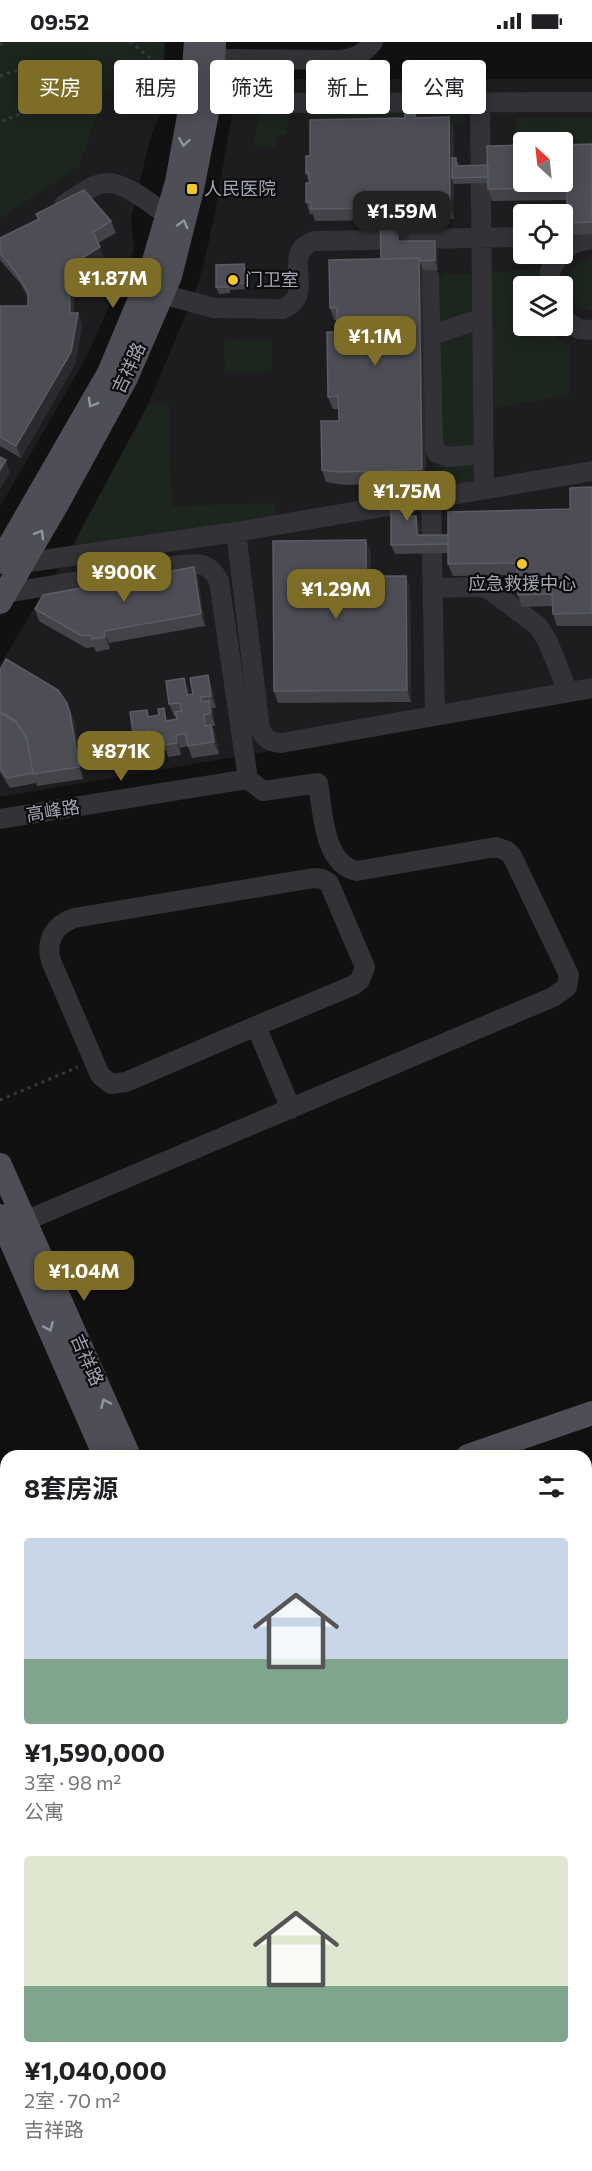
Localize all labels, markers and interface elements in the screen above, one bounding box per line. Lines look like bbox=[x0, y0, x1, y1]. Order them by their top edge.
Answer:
text: 09:52 bbox=[30, 8, 89, 35]
chip: 买房 bbox=[18, 60, 102, 114]
chip: 租房 bbox=[114, 60, 198, 114]
chip: 筛选 bbox=[210, 60, 294, 114]
chip: 新上 bbox=[306, 60, 390, 114]
chip: 公寓 bbox=[402, 60, 486, 114]
north arrow bbox=[513, 132, 573, 192]
map controls bbox=[513, 132, 573, 336]
one-way arrow bbox=[179, 137, 191, 146]
place label: 人民医院 bbox=[204, 177, 276, 199]
marker: 人民医院 bbox=[185, 182, 199, 196]
pin: ¥1.59M bbox=[353, 191, 451, 242]
text: ¥1.59M bbox=[367, 198, 437, 222]
button: locate bbox=[513, 204, 573, 264]
one-way arrow bbox=[176, 220, 188, 230]
pin: ¥1.87M bbox=[64, 258, 162, 309]
text: ¥1.87M bbox=[78, 265, 148, 289]
place label: 门卫室 bbox=[245, 268, 299, 290]
marker: 门卫室 bbox=[226, 273, 240, 287]
button: layers bbox=[513, 276, 573, 336]
pin: ¥1.1M bbox=[333, 316, 417, 367]
text: ¥1.1M bbox=[348, 323, 402, 347]
street label: 吉祥路 bbox=[107, 338, 149, 397]
one-way arrow bbox=[88, 397, 99, 407]
pin: ¥1.75M bbox=[358, 471, 456, 522]
text: ¥1.75M bbox=[373, 478, 441, 502]
one-way arrow bbox=[33, 530, 45, 540]
pin: ¥900K bbox=[82, 552, 166, 603]
marker: 应急救援中心 bbox=[515, 557, 529, 571]
text: ¥900K bbox=[91, 559, 157, 583]
pin: ¥1.29M bbox=[287, 569, 385, 620]
place label: 应急救援中心 bbox=[468, 572, 576, 594]
text: ¥1.29M bbox=[301, 576, 371, 600]
pin: ¥871K bbox=[79, 731, 163, 782]
text: ¥871K bbox=[92, 738, 151, 762]
street label: 高峰路 bbox=[24, 795, 81, 825]
pin: ¥1.04M bbox=[35, 1251, 133, 1302]
text: ¥1.04M bbox=[48, 1258, 120, 1282]
one-way arrow bbox=[41, 1321, 53, 1332]
street label: 吉祥路 bbox=[67, 1330, 109, 1389]
one-way arrow bbox=[101, 1398, 113, 1409]
icon: filters bbox=[535, 1470, 568, 1503]
text: 8套房源 bbox=[24, 1472, 118, 1503]
icon: home bbox=[242, 1577, 350, 1685]
text: ¥1,590,000 bbox=[24, 1736, 165, 1767]
text: 3室 · 98 m² bbox=[24, 1770, 121, 1794]
text: 公寓 bbox=[24, 1799, 64, 1823]
icon: home bbox=[242, 1895, 350, 2003]
text: ¥1,040,000 bbox=[24, 2054, 167, 2085]
text: 2室 · 70 m² bbox=[24, 2088, 120, 2112]
text: 吉祥路 bbox=[24, 2117, 84, 2141]

